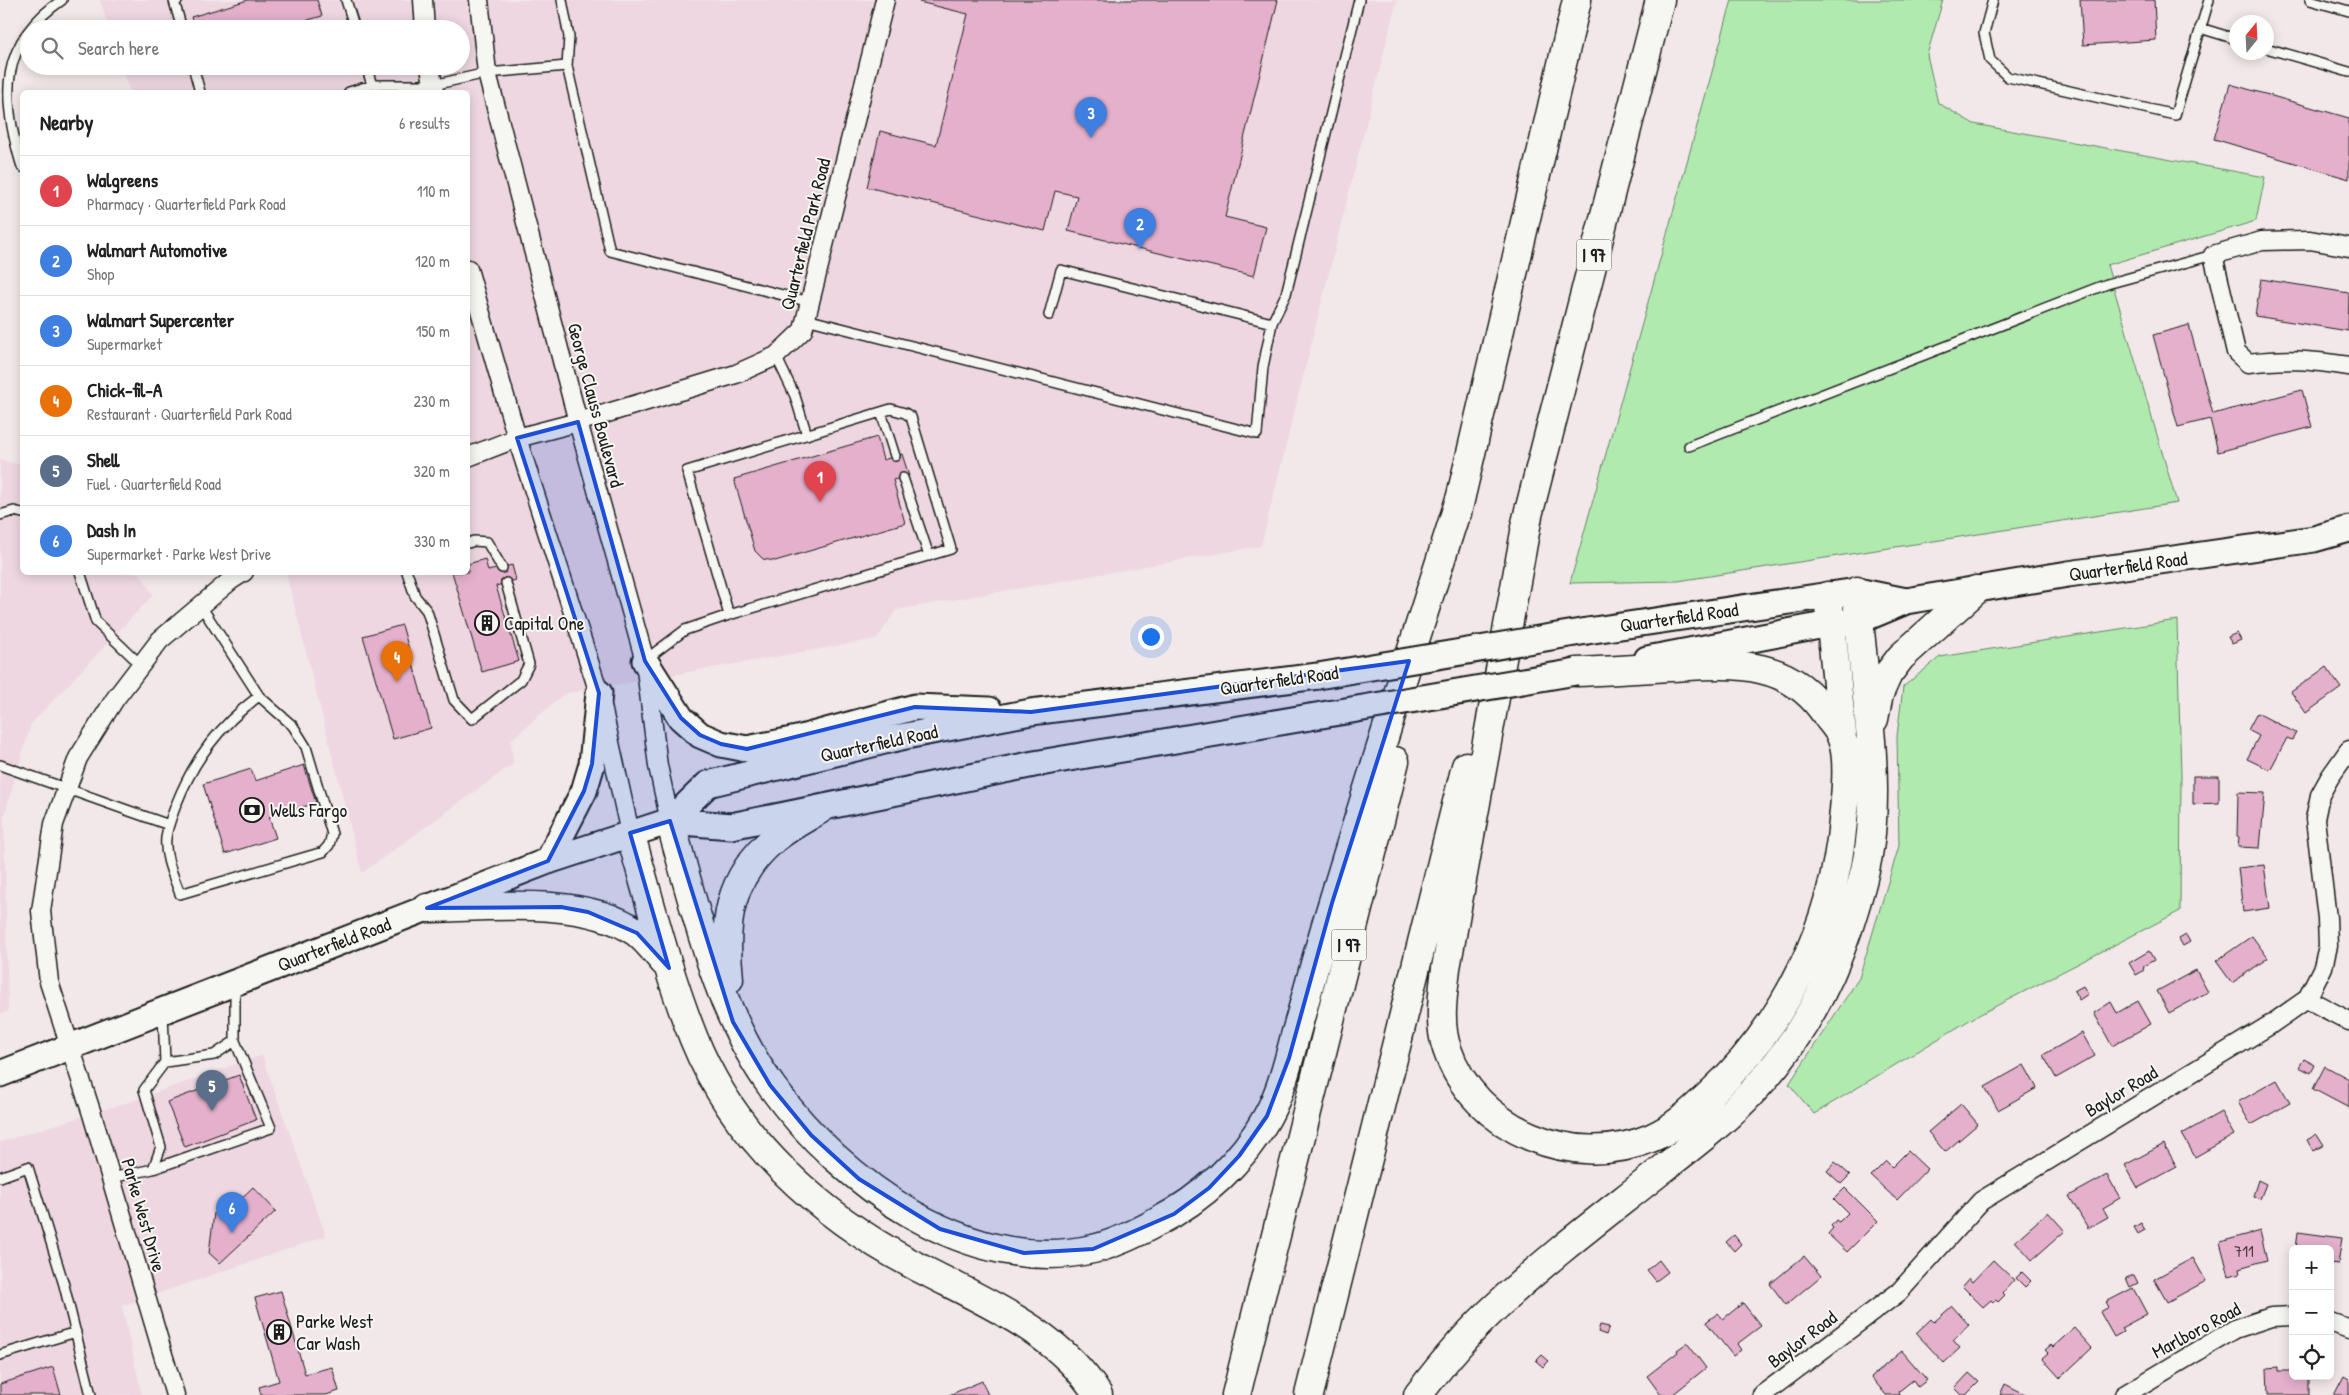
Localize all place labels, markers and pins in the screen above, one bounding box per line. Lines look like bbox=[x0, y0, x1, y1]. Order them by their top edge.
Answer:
pin: 3 bbox=[1075, 97, 1107, 138]
pin: 2 bbox=[1124, 208, 1156, 249]
pin: 1 bbox=[804, 461, 836, 502]
building icon: Capital One bbox=[474, 610, 500, 636]
place label: Capital One bbox=[504, 610, 585, 636]
pin: 4 bbox=[381, 641, 413, 682]
bank icon: Wells Fargo bbox=[239, 797, 265, 823]
place label: Wells Fargo bbox=[270, 797, 347, 823]
pin: 5 bbox=[196, 1070, 228, 1111]
pin: 6 bbox=[216, 1192, 248, 1233]
place label: Parke West Car Wash bbox=[296, 1308, 373, 1356]
building icon: Parke West Car Wash bbox=[266, 1319, 292, 1345]

